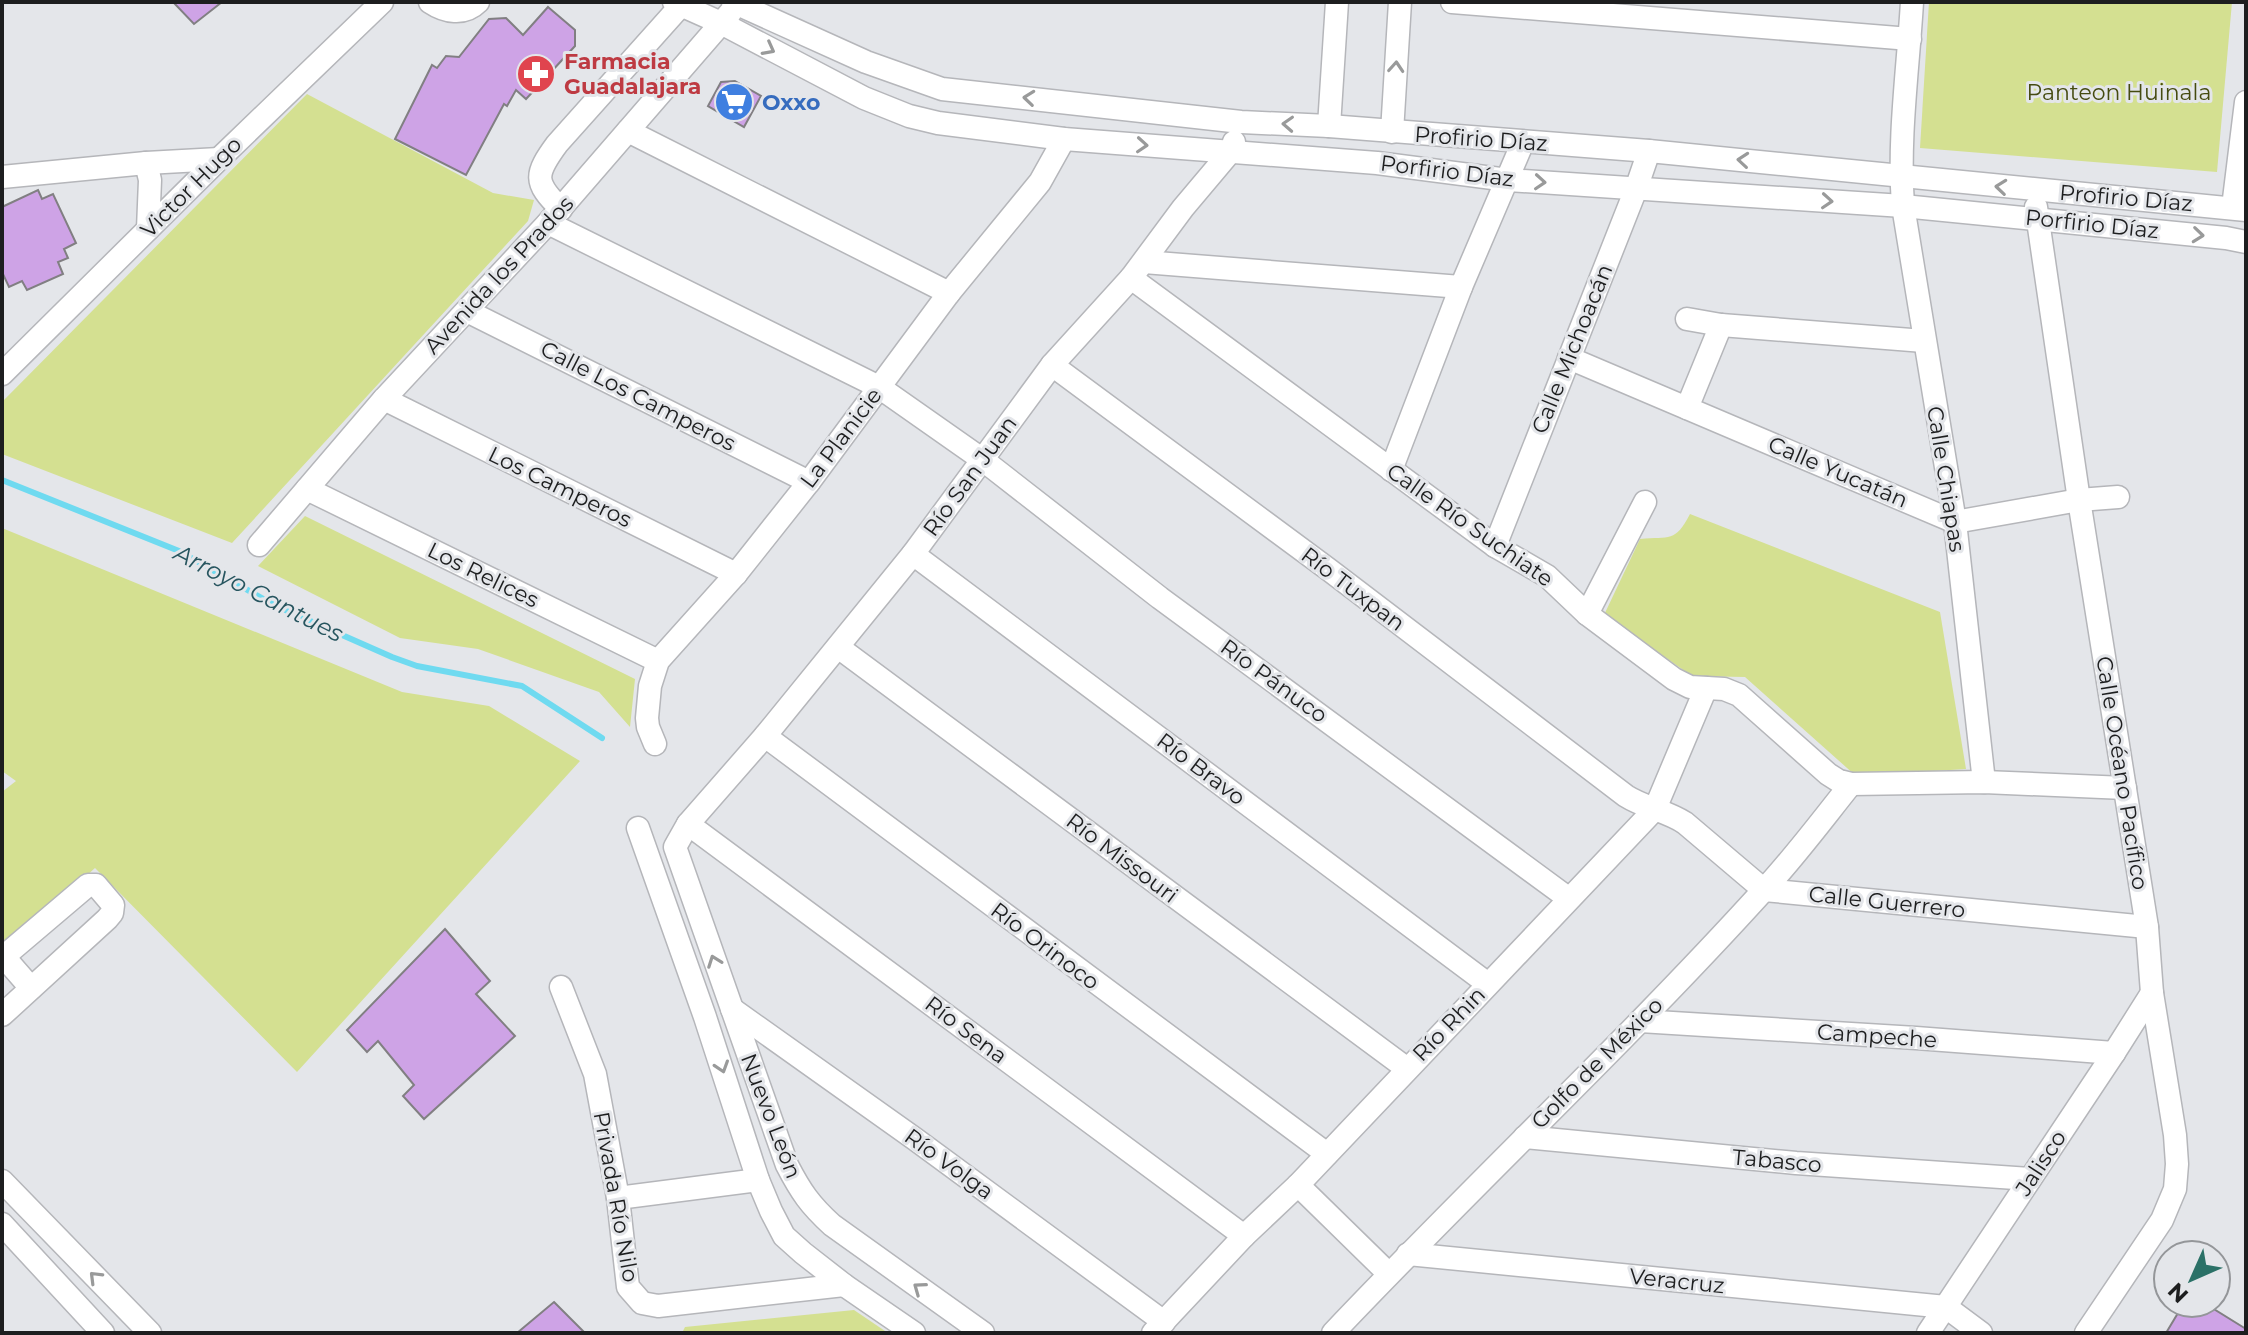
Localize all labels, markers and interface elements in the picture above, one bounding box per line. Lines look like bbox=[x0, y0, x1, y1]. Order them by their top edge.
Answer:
one-way arrow bbox=[761, 39, 775, 54]
place label: Farmacia Guadalajara bbox=[564, 48, 701, 100]
pharmacy icon: Farmacia Guadalajara bbox=[515, 53, 557, 95]
one-way arrow bbox=[1387, 60, 1404, 73]
park label: Panteon Huinala bbox=[2027, 79, 2211, 106]
supermarket icon: Oxxo bbox=[713, 81, 755, 123]
place label: Oxxo bbox=[762, 89, 820, 116]
one-way arrow bbox=[1023, 89, 1036, 106]
one-way arrow bbox=[1281, 116, 1294, 133]
street label: Profirio Díaz bbox=[1413, 121, 1549, 157]
street label: Victor Hugo bbox=[135, 131, 247, 243]
one-way arrow bbox=[1136, 136, 1149, 153]
street label: Porfirio Díaz bbox=[1379, 149, 1515, 193]
one-way arrow bbox=[1736, 151, 1749, 168]
one-way arrow bbox=[1534, 173, 1547, 190]
one-way arrow bbox=[1994, 178, 2007, 195]
street label: Profirio Díaz bbox=[2058, 179, 2194, 217]
street label: Avenida los Prados bbox=[419, 190, 579, 360]
one-way arrow bbox=[1821, 192, 1834, 209]
street label: Porfirio Díaz bbox=[2024, 204, 2160, 244]
one-way arrow bbox=[2192, 226, 2205, 243]
street label: Calle Michoacán bbox=[1526, 260, 1618, 438]
street label: Calle Los Camperos bbox=[536, 335, 740, 457]
street label: La Planicie bbox=[795, 383, 887, 493]
street label: Calle Chiapas bbox=[1921, 404, 1971, 554]
street label: Río San Juan bbox=[917, 411, 1023, 541]
street label: Calle Yucatán bbox=[1764, 430, 1912, 514]
street label: Los Camperos bbox=[484, 441, 636, 533]
street label: Calle Río Suchiate bbox=[1382, 458, 1558, 592]
street label: Los Relices bbox=[423, 536, 543, 614]
water label: Arroyo Cantues bbox=[168, 537, 349, 648]
street label: Río Tuxpan bbox=[1296, 541, 1410, 637]
street label: Río Pánuco bbox=[1215, 633, 1333, 729]
street label: Calle Océano Pacífico bbox=[2090, 654, 2154, 892]
street label: Río Bravo bbox=[1151, 727, 1251, 811]
street label: Río Missouri bbox=[1061, 807, 1183, 909]
street label: Calle Guerrero bbox=[1807, 880, 1967, 924]
street label: Río Orinoco bbox=[985, 896, 1105, 996]
one-way arrow bbox=[708, 955, 724, 969]
street label: Río Rhin bbox=[1407, 981, 1491, 1067]
street label: Río Sena bbox=[920, 990, 1012, 1070]
street label: Golfo de México bbox=[1526, 992, 1668, 1134]
street label: Campeche bbox=[1816, 1018, 1938, 1054]
street label: Nuevo León bbox=[735, 1050, 807, 1182]
one-way arrow bbox=[712, 1060, 728, 1074]
street label: Privada Río Nilo bbox=[588, 1110, 644, 1284]
street label: Río Volga bbox=[899, 1123, 999, 1205]
street label: Jalisco bbox=[2009, 1125, 2072, 1202]
street label: Tabasco bbox=[1731, 1144, 1823, 1178]
north arrow bbox=[2152, 1239, 2232, 1319]
street label: Veracruz bbox=[1628, 1263, 1726, 1299]
one-way arrow bbox=[90, 1272, 105, 1286]
text: N bbox=[2162, 1277, 2194, 1309]
one-way arrow bbox=[914, 1283, 928, 1297]

